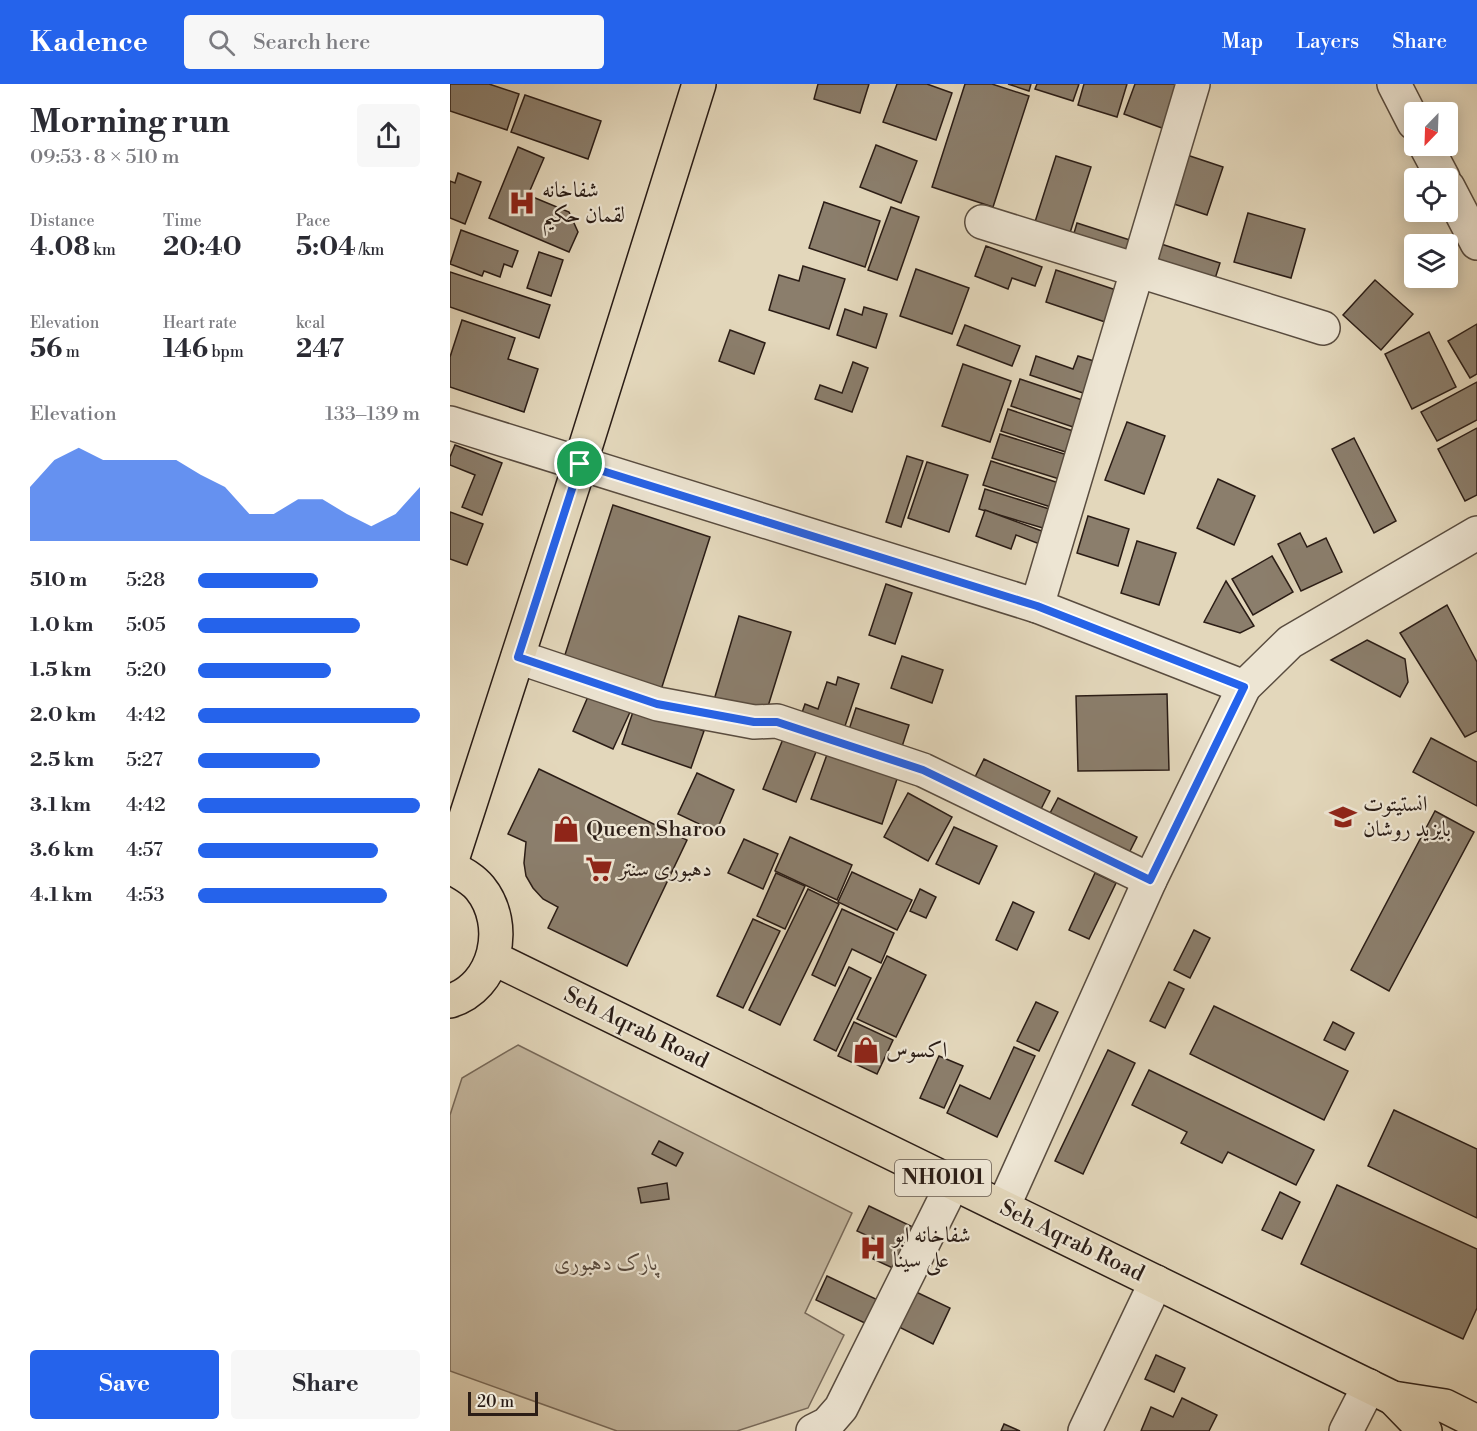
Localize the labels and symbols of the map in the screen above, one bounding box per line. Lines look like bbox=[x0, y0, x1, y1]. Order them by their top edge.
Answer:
north arrow bbox=[1404, 102, 1458, 156]
place label: شفاخانه لقمان حکیم bbox=[542, 177, 625, 236]
hospital icon: شفاخانه لقمان حکیم bbox=[507, 188, 537, 218]
pin bbox=[554, 438, 605, 489]
place label: انستیتوت بایزید روشان bbox=[1363, 791, 1451, 843]
school or university icon: انستیتوت بایزید روشان bbox=[1328, 802, 1358, 832]
shop icon: Queen Sharoo bbox=[551, 814, 581, 844]
place label: Queen Sharoo bbox=[586, 816, 726, 843]
supermarket icon: دهبوری سنتر bbox=[584, 854, 614, 884]
place label: دهبوری سنتر bbox=[617, 856, 712, 883]
street label: Seh Aqrab Road bbox=[559, 981, 713, 1075]
shop icon: اکسوس bbox=[851, 1035, 881, 1065]
place label: اکسوس bbox=[886, 1037, 947, 1064]
road number: NH0101 bbox=[895, 1160, 991, 1196]
street label: Seh Aqrab Road bbox=[995, 1194, 1149, 1288]
place label: شفاخانه ابو علی سینا bbox=[891, 1222, 971, 1276]
hospital icon: شفاخانه ابو علی سینا bbox=[858, 1233, 888, 1263]
park label: پارک دهبوری bbox=[554, 1250, 660, 1279]
scale bar bbox=[468, 1389, 538, 1416]

